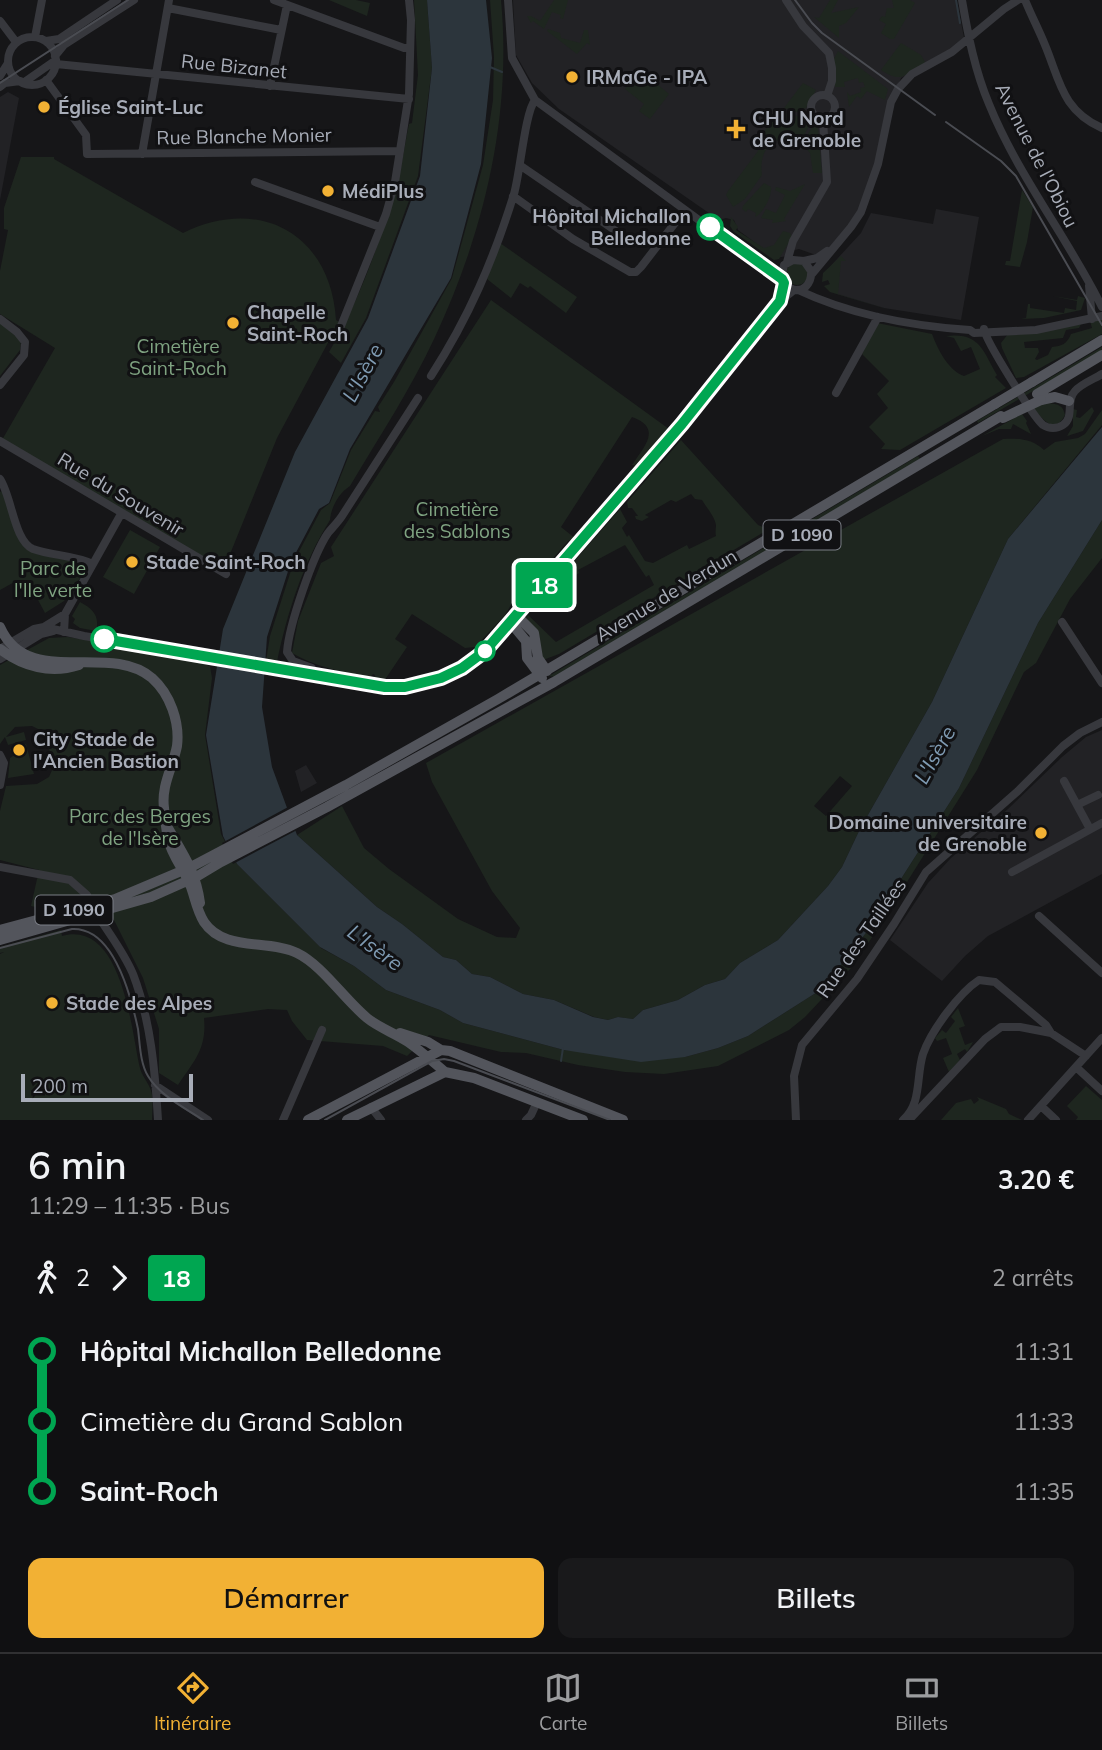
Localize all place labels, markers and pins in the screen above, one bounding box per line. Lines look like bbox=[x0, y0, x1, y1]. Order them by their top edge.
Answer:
place label: IRMaGe - IPA bbox=[586, 65, 708, 89]
marker: IRMaGe - IPA bbox=[564, 69, 580, 85]
place label: Église Saint-Luc bbox=[58, 95, 204, 119]
marker: Église Saint-Luc bbox=[36, 99, 52, 115]
place label: CHU Nord de Grenoble bbox=[752, 106, 861, 152]
marker: CHU Nord de Grenoble bbox=[726, 119, 746, 139]
place label: MédiPlus bbox=[342, 179, 424, 203]
marker: MédiPlus bbox=[320, 183, 336, 199]
place label: Hôpital Michallon Belledonne bbox=[532, 204, 691, 250]
marker: Hôpital Michallon Belledonne bbox=[697, 214, 723, 240]
place label: Chapelle Saint-Roch bbox=[247, 300, 348, 346]
marker: Chapelle Saint-Roch bbox=[225, 315, 241, 331]
place label: Stade Saint-Roch bbox=[146, 550, 306, 574]
marker: Stade Saint-Roch bbox=[124, 554, 140, 570]
unlabelled marker bbox=[91, 626, 117, 652]
unlabelled marker bbox=[475, 641, 495, 661]
place label: City Stade de l'Ancien Bastion bbox=[33, 727, 179, 773]
marker: City Stade de l'Ancien Bastion bbox=[11, 742, 27, 758]
place label: Domaine universitaire de Grenoble bbox=[829, 810, 1027, 856]
marker: Domaine universitaire de Grenoble bbox=[1033, 825, 1049, 841]
place label: Stade des Alpes bbox=[66, 991, 212, 1015]
marker: Stade des Alpes bbox=[44, 995, 60, 1011]

